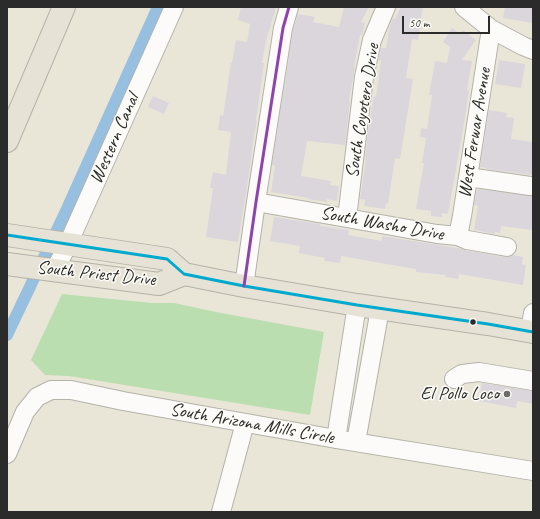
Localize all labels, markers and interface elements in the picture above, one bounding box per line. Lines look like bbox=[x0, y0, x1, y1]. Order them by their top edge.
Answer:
scale bar bbox=[404, 8, 492, 34]
text: 50 m bbox=[409, 15, 429, 31]
street label: South Coyotero Drive bbox=[341, 42, 385, 180]
street label: West Ferwar Avenue bbox=[453, 66, 497, 200]
street label: Western Canal bbox=[85, 91, 145, 187]
street label: South Washo Drive bbox=[319, 202, 445, 246]
street label: South Priest Drive bbox=[36, 256, 156, 292]
unlabelled marker bbox=[468, 317, 478, 327]
place label: El Pollo Loco bbox=[420, 383, 499, 405]
marker: El Pollo Loco bbox=[502, 389, 512, 399]
street label: South Arizona Mills Circle bbox=[168, 398, 336, 450]

